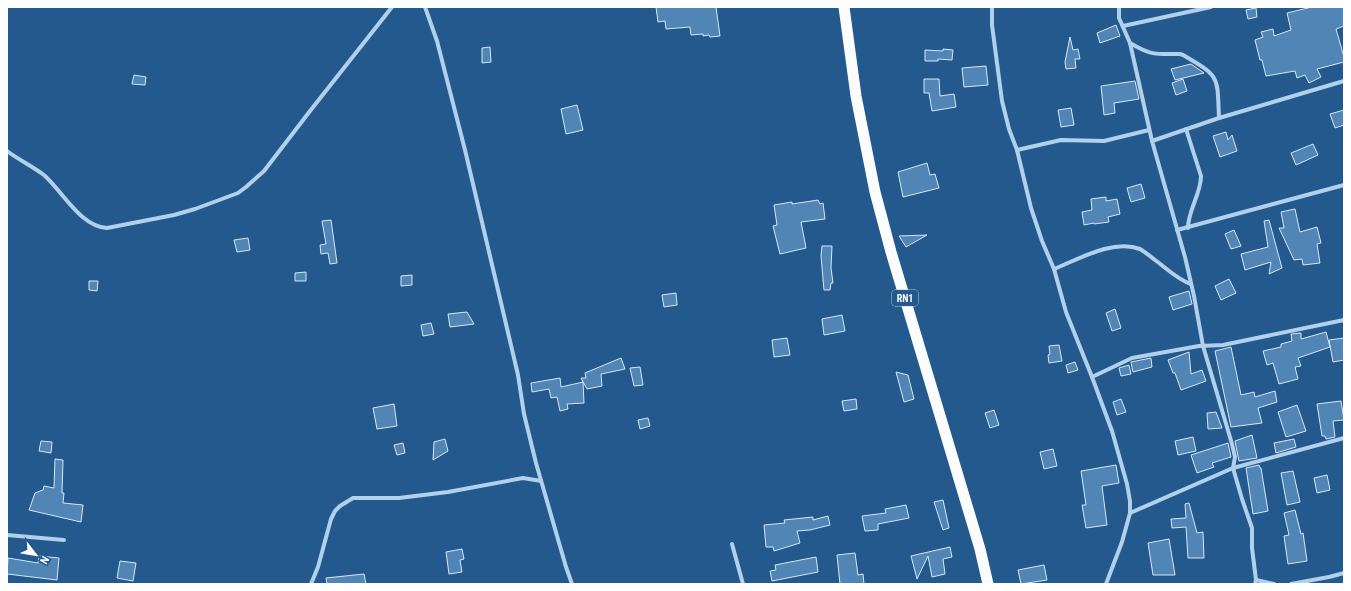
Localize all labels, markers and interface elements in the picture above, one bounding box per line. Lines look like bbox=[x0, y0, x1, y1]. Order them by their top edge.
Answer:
road number: RN1 bbox=[892, 290, 918, 306]
north arrow bbox=[16, 535, 56, 575]
text: N bbox=[37, 554, 51, 566]

